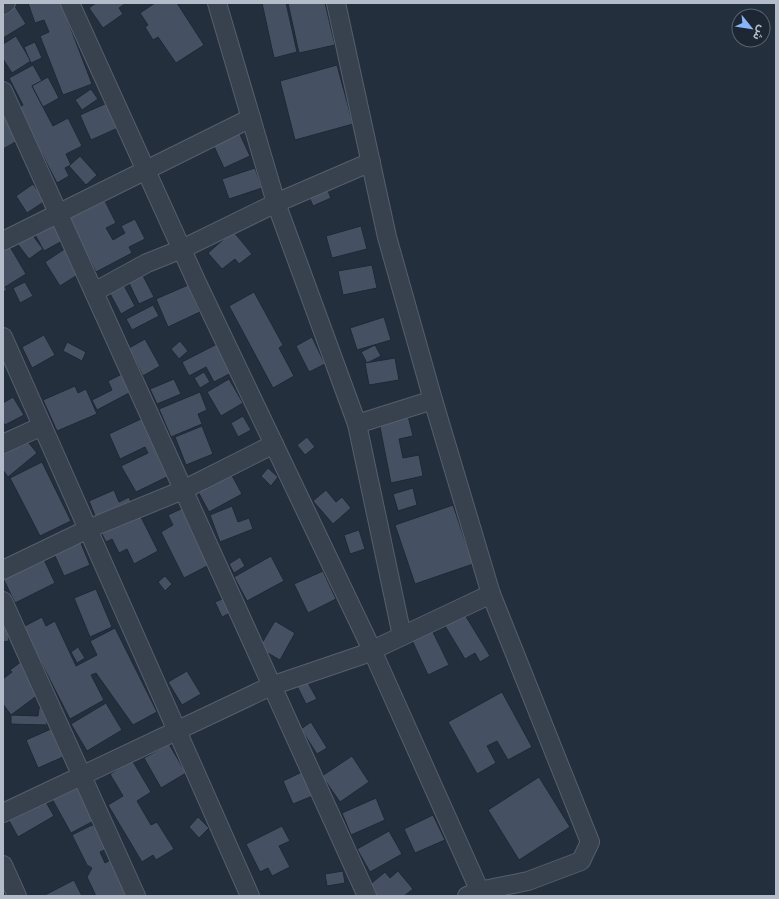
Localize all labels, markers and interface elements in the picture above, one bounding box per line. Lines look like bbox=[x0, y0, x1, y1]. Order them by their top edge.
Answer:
north arrow bbox=[731, 8, 771, 48]
text: ش bbox=[750, 23, 769, 43]

